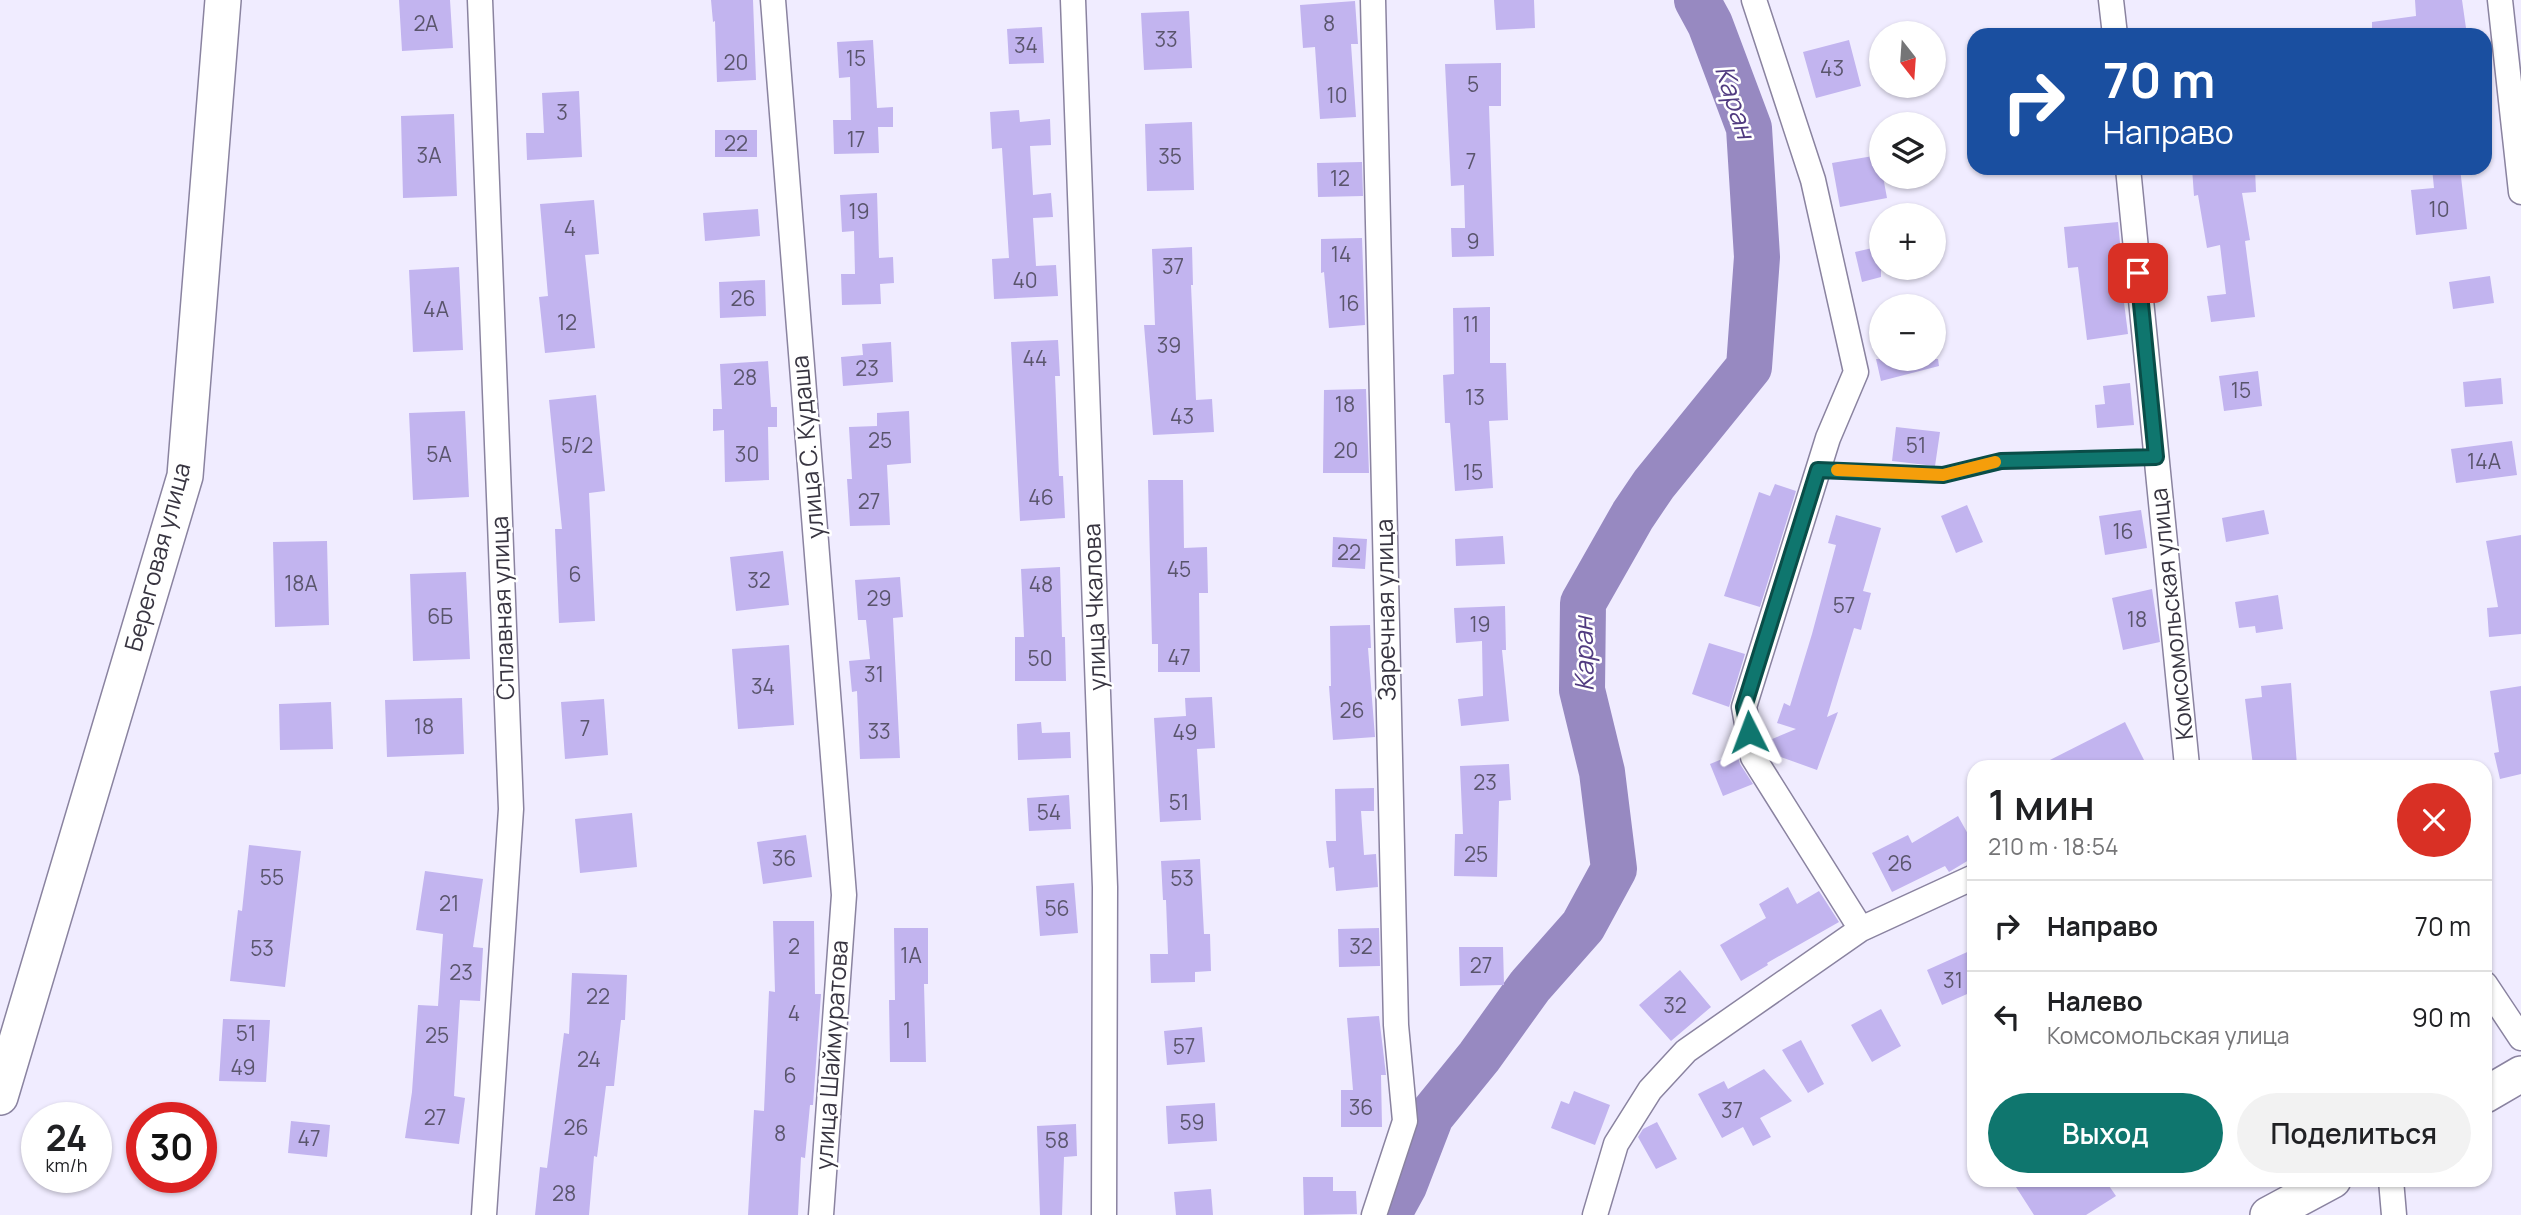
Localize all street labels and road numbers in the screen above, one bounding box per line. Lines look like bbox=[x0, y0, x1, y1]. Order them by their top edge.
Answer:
street label: улица С. Кудаша bbox=[782, 354, 831, 540]
street label: Береговая улица bbox=[116, 459, 198, 655]
street label: Комсомольская улица bbox=[2141, 487, 2200, 742]
street label: Сплавная улица bbox=[482, 515, 521, 701]
street label: Заречная улица bbox=[1366, 519, 1403, 701]
street label: улица Чкалова bbox=[1074, 523, 1113, 691]
street label: улица Шаймуратова bbox=[806, 939, 855, 1171]

